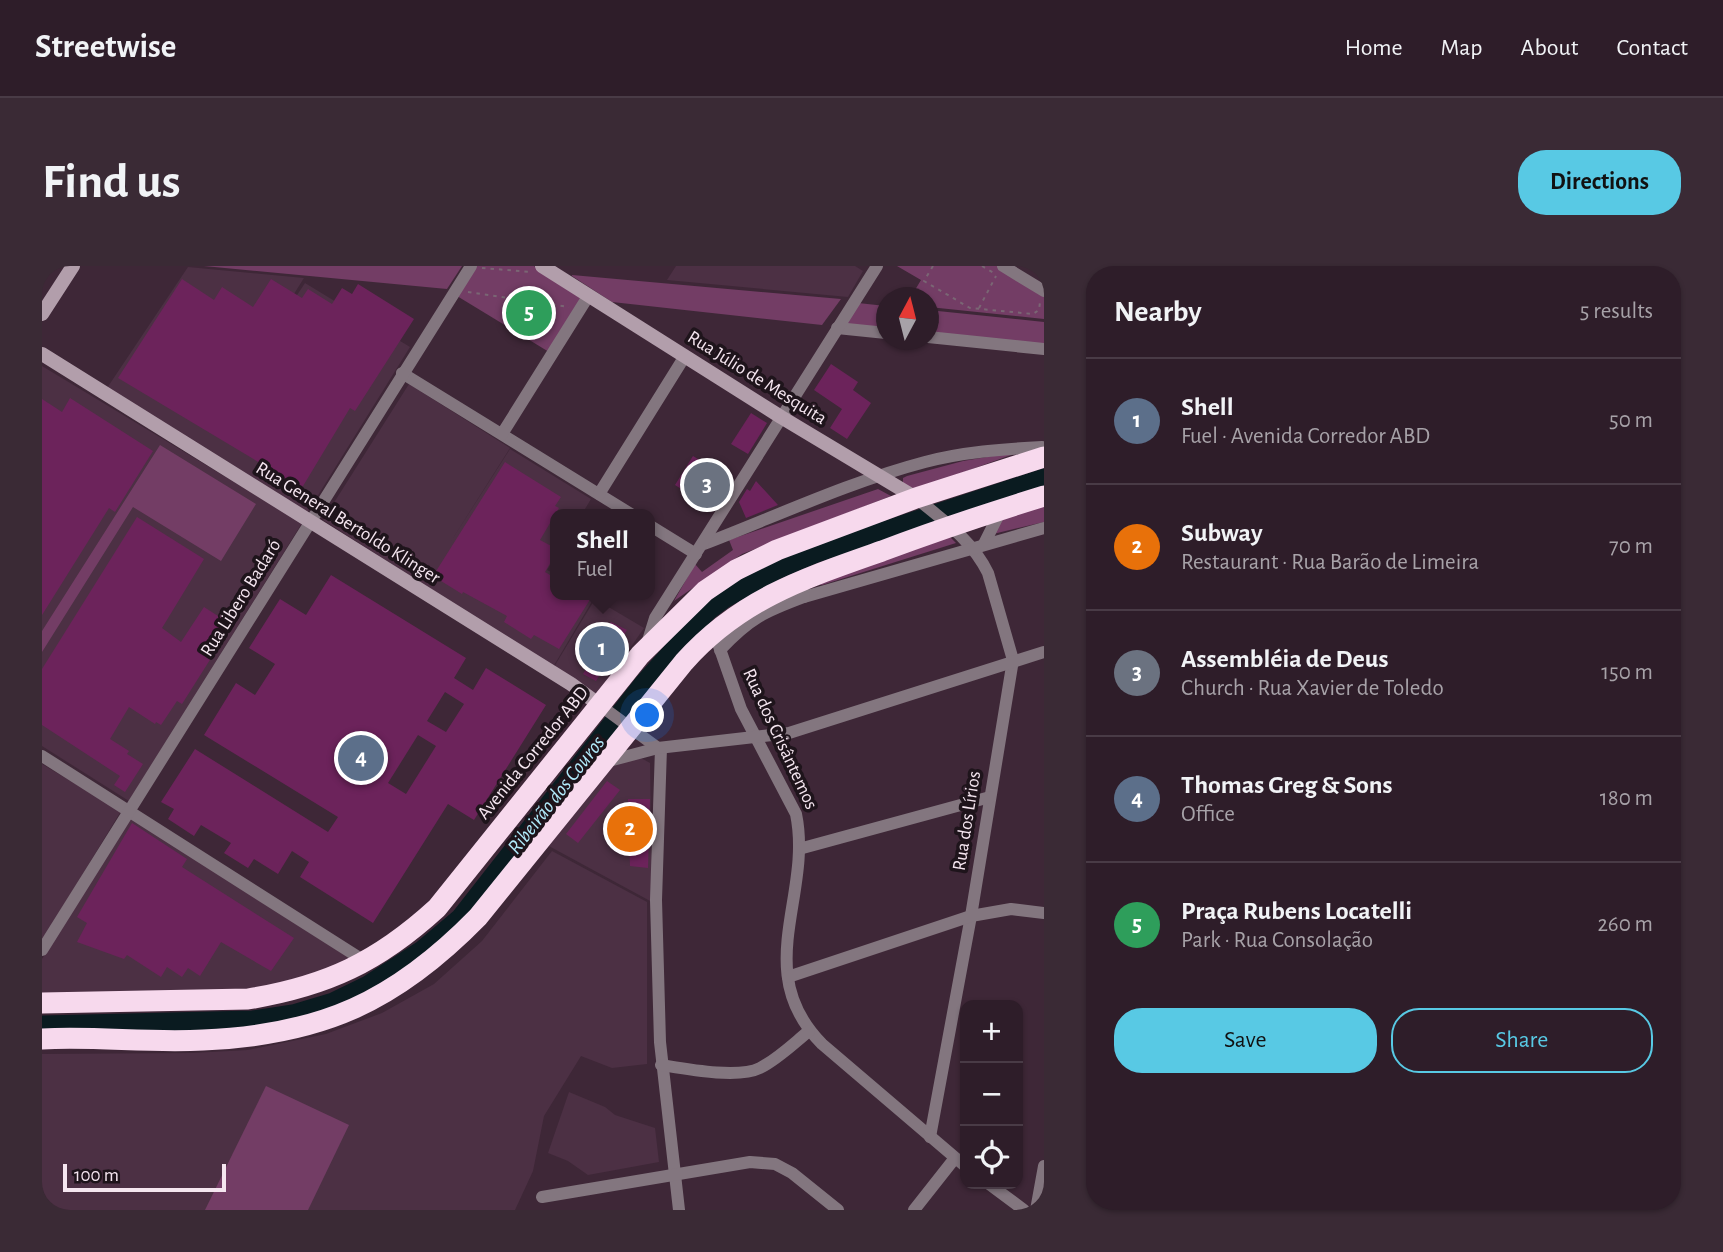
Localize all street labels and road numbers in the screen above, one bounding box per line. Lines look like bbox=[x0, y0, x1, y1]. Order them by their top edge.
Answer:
street label: Rua Júlio de Mesquita bbox=[684, 328, 830, 429]
street label: Rua General Bertoldo Klinger bbox=[253, 458, 443, 588]
street label: Rua Libero Badaró bbox=[197, 536, 285, 660]
street label: Rua dos Crisântemos bbox=[739, 666, 821, 812]
street label: Avenida Corredor ABD bbox=[474, 683, 592, 823]
street label: Rua dos Lírios bbox=[950, 770, 984, 872]

